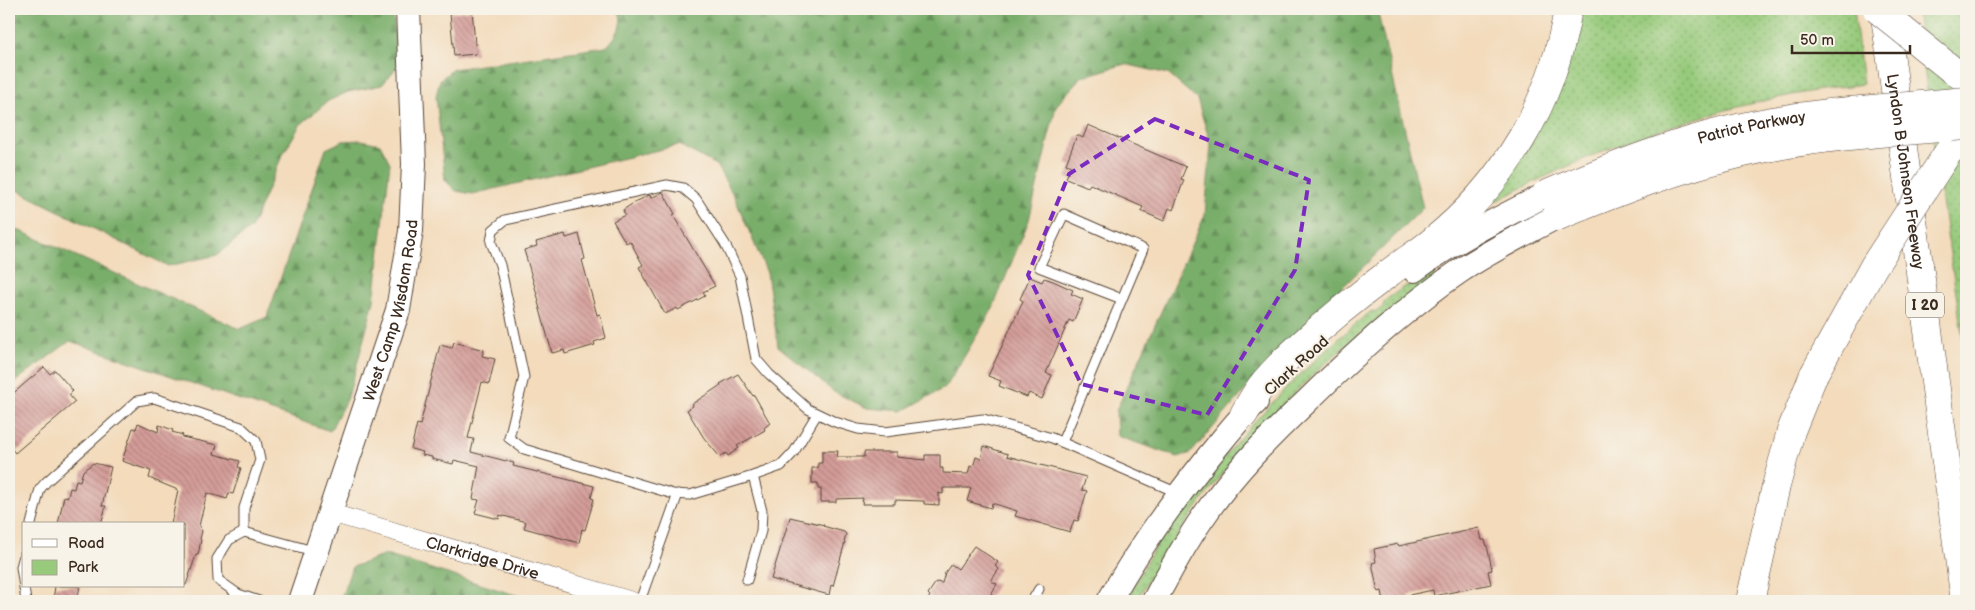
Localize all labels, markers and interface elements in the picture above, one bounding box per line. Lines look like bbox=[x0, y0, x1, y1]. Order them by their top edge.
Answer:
scale bar bbox=[1792, 22, 1910, 54]
text: 50 m bbox=[1800, 31, 1834, 50]
street label: Lyndon B Johnson Freeway bbox=[1882, 73, 1928, 271]
street label: Patriot Parkway bbox=[1695, 108, 1808, 149]
street label: West Camp Wisdom Road bbox=[360, 219, 422, 404]
road number: I 20 bbox=[1906, 292, 1944, 318]
street label: Clark Road bbox=[1261, 332, 1333, 400]
legend bbox=[22, 522, 185, 588]
street label: Clarkridge Drive bbox=[423, 533, 542, 584]
text: Road bbox=[68, 534, 104, 553]
text: Park bbox=[68, 558, 99, 577]

